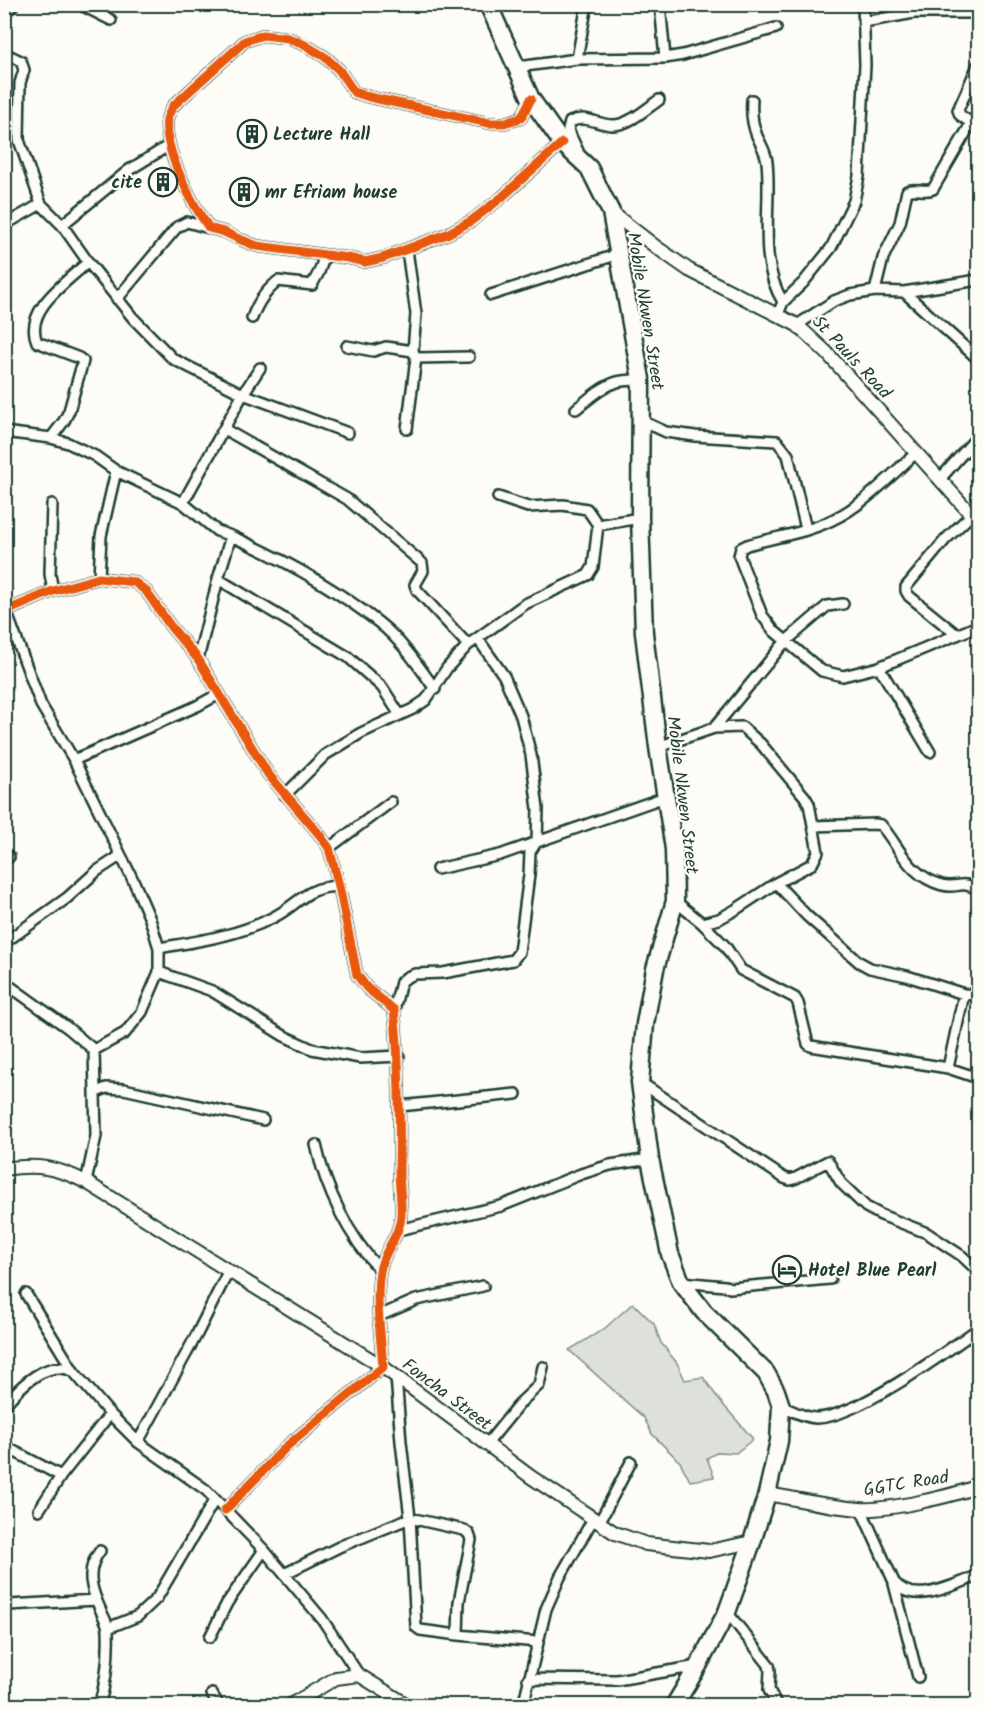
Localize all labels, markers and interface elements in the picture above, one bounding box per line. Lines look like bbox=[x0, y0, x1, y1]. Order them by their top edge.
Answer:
building icon: Lecture Hall bbox=[236, 118, 268, 150]
place label: Lecture Hall bbox=[273, 121, 370, 150]
building icon: cite bbox=[147, 166, 179, 198]
place label: cite bbox=[112, 169, 142, 198]
building icon: mr Efriam house bbox=[228, 176, 260, 208]
place label: mr Efriam house bbox=[265, 179, 397, 208]
street label: Mobile Nkwen Street bbox=[618, 230, 671, 393]
street label: St Pauls Road bbox=[804, 309, 898, 407]
street label: Mobile Nkwen Street bbox=[657, 714, 706, 877]
hotel icon: Hotel Blue Pearl bbox=[771, 1254, 803, 1286]
place label: Hotel Blue Pearl bbox=[808, 1257, 936, 1286]
street label: Foncha Street bbox=[395, 1352, 498, 1439]
street label: GGTC Road bbox=[862, 1463, 952, 1506]

